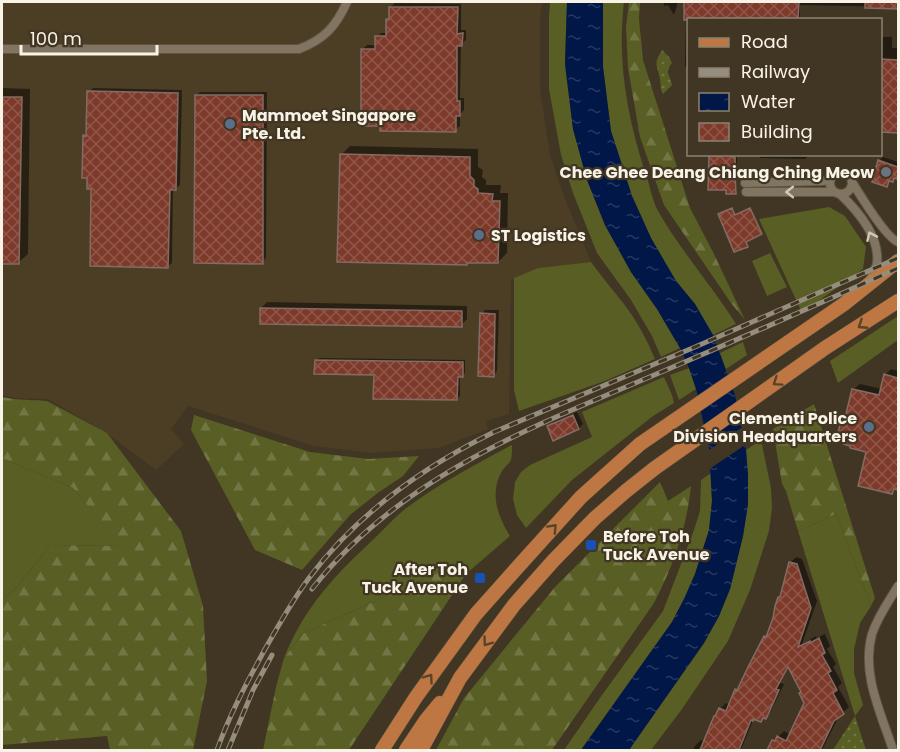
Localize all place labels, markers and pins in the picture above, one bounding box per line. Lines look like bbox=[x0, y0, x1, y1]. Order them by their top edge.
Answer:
place label: Mammoet Singapore Pte. Ltd. bbox=[242, 104, 416, 145]
marker: Mammoet Singapore Pte. Ltd. bbox=[223, 117, 237, 131]
place label: Chee Ghee Deang Chiang Ching Meow bbox=[560, 161, 874, 184]
marker: Chee Ghee Deang Chiang Ching Meow bbox=[879, 165, 893, 179]
place label: ST Logistics bbox=[491, 224, 586, 247]
marker: ST Logistics bbox=[472, 228, 486, 242]
place label: Clementi Police Division Headquarters bbox=[673, 407, 857, 448]
marker: Clementi Police Division Headquarters bbox=[862, 420, 876, 434]
place label: Before Toh Tuck Avenue bbox=[603, 525, 709, 566]
marker: Before Toh Tuck Avenue bbox=[584, 538, 598, 552]
place label: After Toh Tuck Avenue bbox=[362, 558, 468, 599]
marker: After Toh Tuck Avenue bbox=[473, 571, 487, 585]

